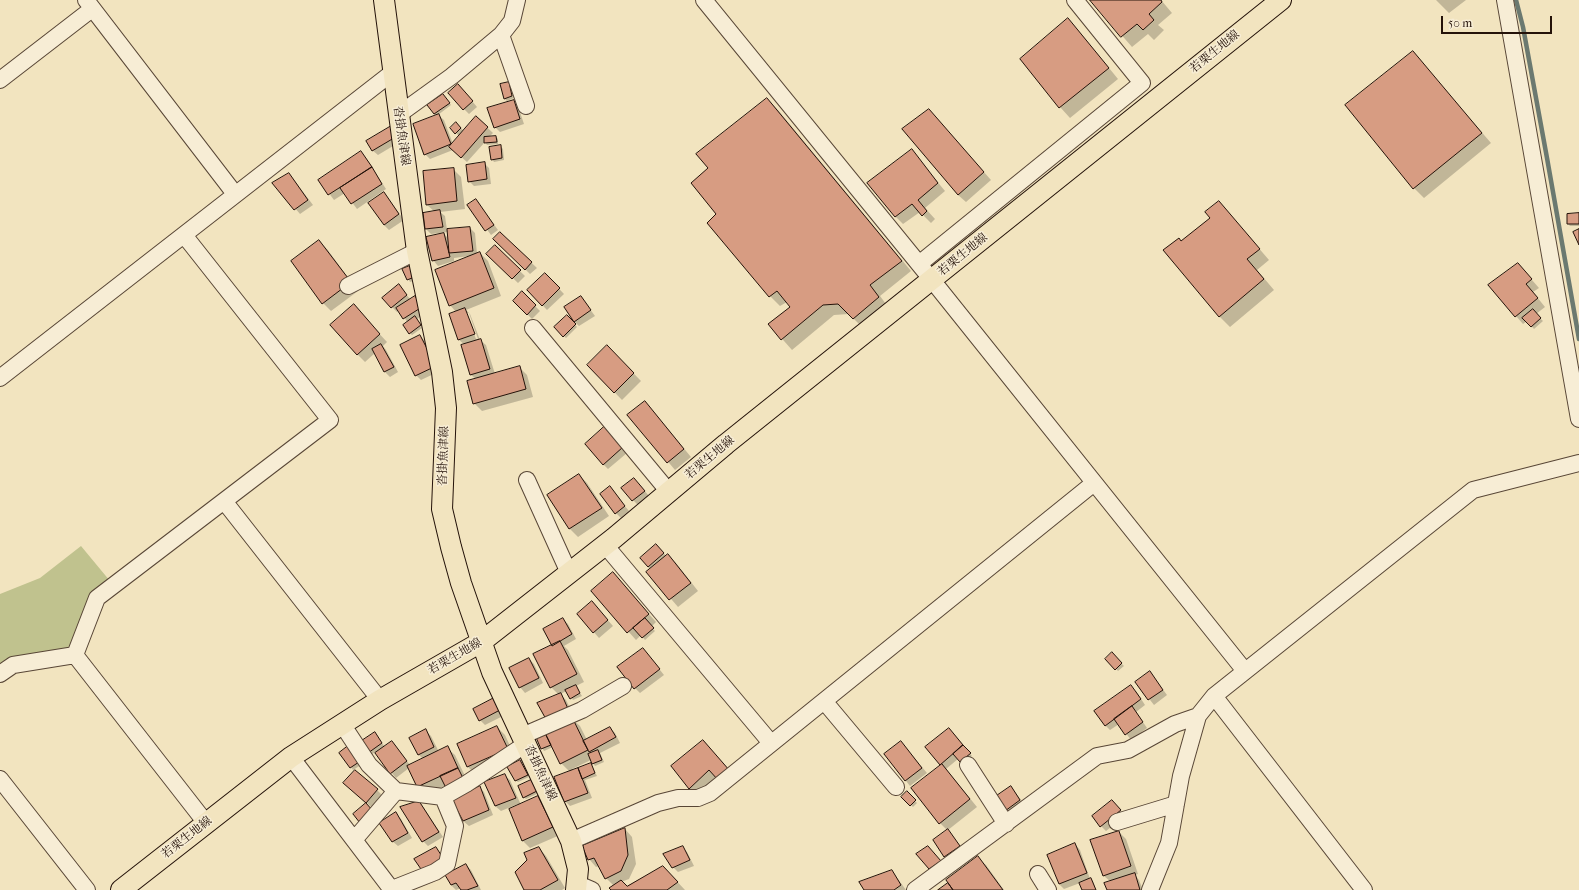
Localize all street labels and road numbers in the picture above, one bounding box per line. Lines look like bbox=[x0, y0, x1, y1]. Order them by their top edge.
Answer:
street label: 若栗生地線 bbox=[1187, 28, 1243, 76]
street label: 沓掛魚津線 bbox=[390, 105, 412, 167]
street label: 若栗生地線 bbox=[935, 231, 991, 279]
street label: 沓掛魚津線 bbox=[436, 426, 452, 486]
street label: 若栗生地線 bbox=[682, 433, 738, 483]
street label: 若栗生地線 bbox=[425, 636, 485, 678]
street label: 沓掛魚津線 bbox=[521, 743, 559, 803]
street label: 若栗生地線 bbox=[159, 814, 215, 862]

